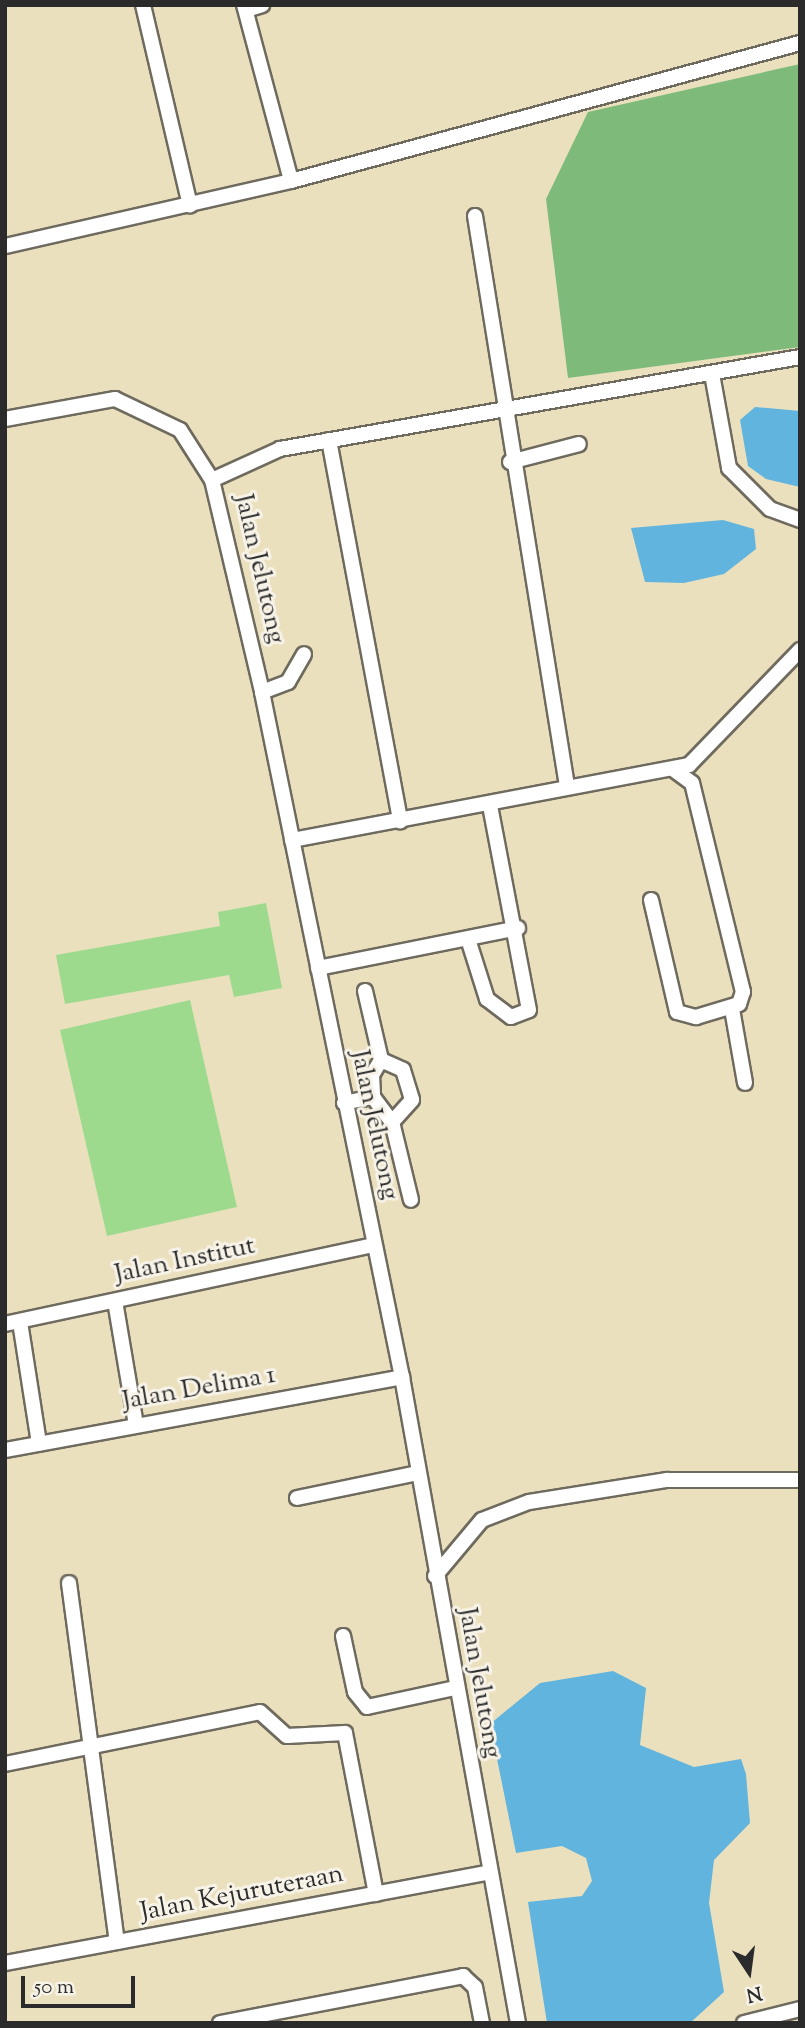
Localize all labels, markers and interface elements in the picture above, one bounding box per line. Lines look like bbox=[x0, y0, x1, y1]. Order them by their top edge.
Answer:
street label: Jalan Jelutong bbox=[227, 491, 291, 647]
street label: Jalan Jelutong bbox=[343, 1047, 405, 1203]
street label: Jalan Institut bbox=[112, 1231, 258, 1291]
street label: Jalan Delima 1 bbox=[120, 1360, 278, 1418]
street label: Jalan Jelutong bbox=[450, 1605, 508, 1761]
street label: Jalan Kejuruteraan bbox=[138, 1859, 346, 1929]
north arrow bbox=[714, 1937, 784, 2007]
scale bar bbox=[24, 1962, 138, 2006]
text: 50 m bbox=[34, 1973, 74, 2003]
text: N bbox=[743, 1978, 764, 2008]

